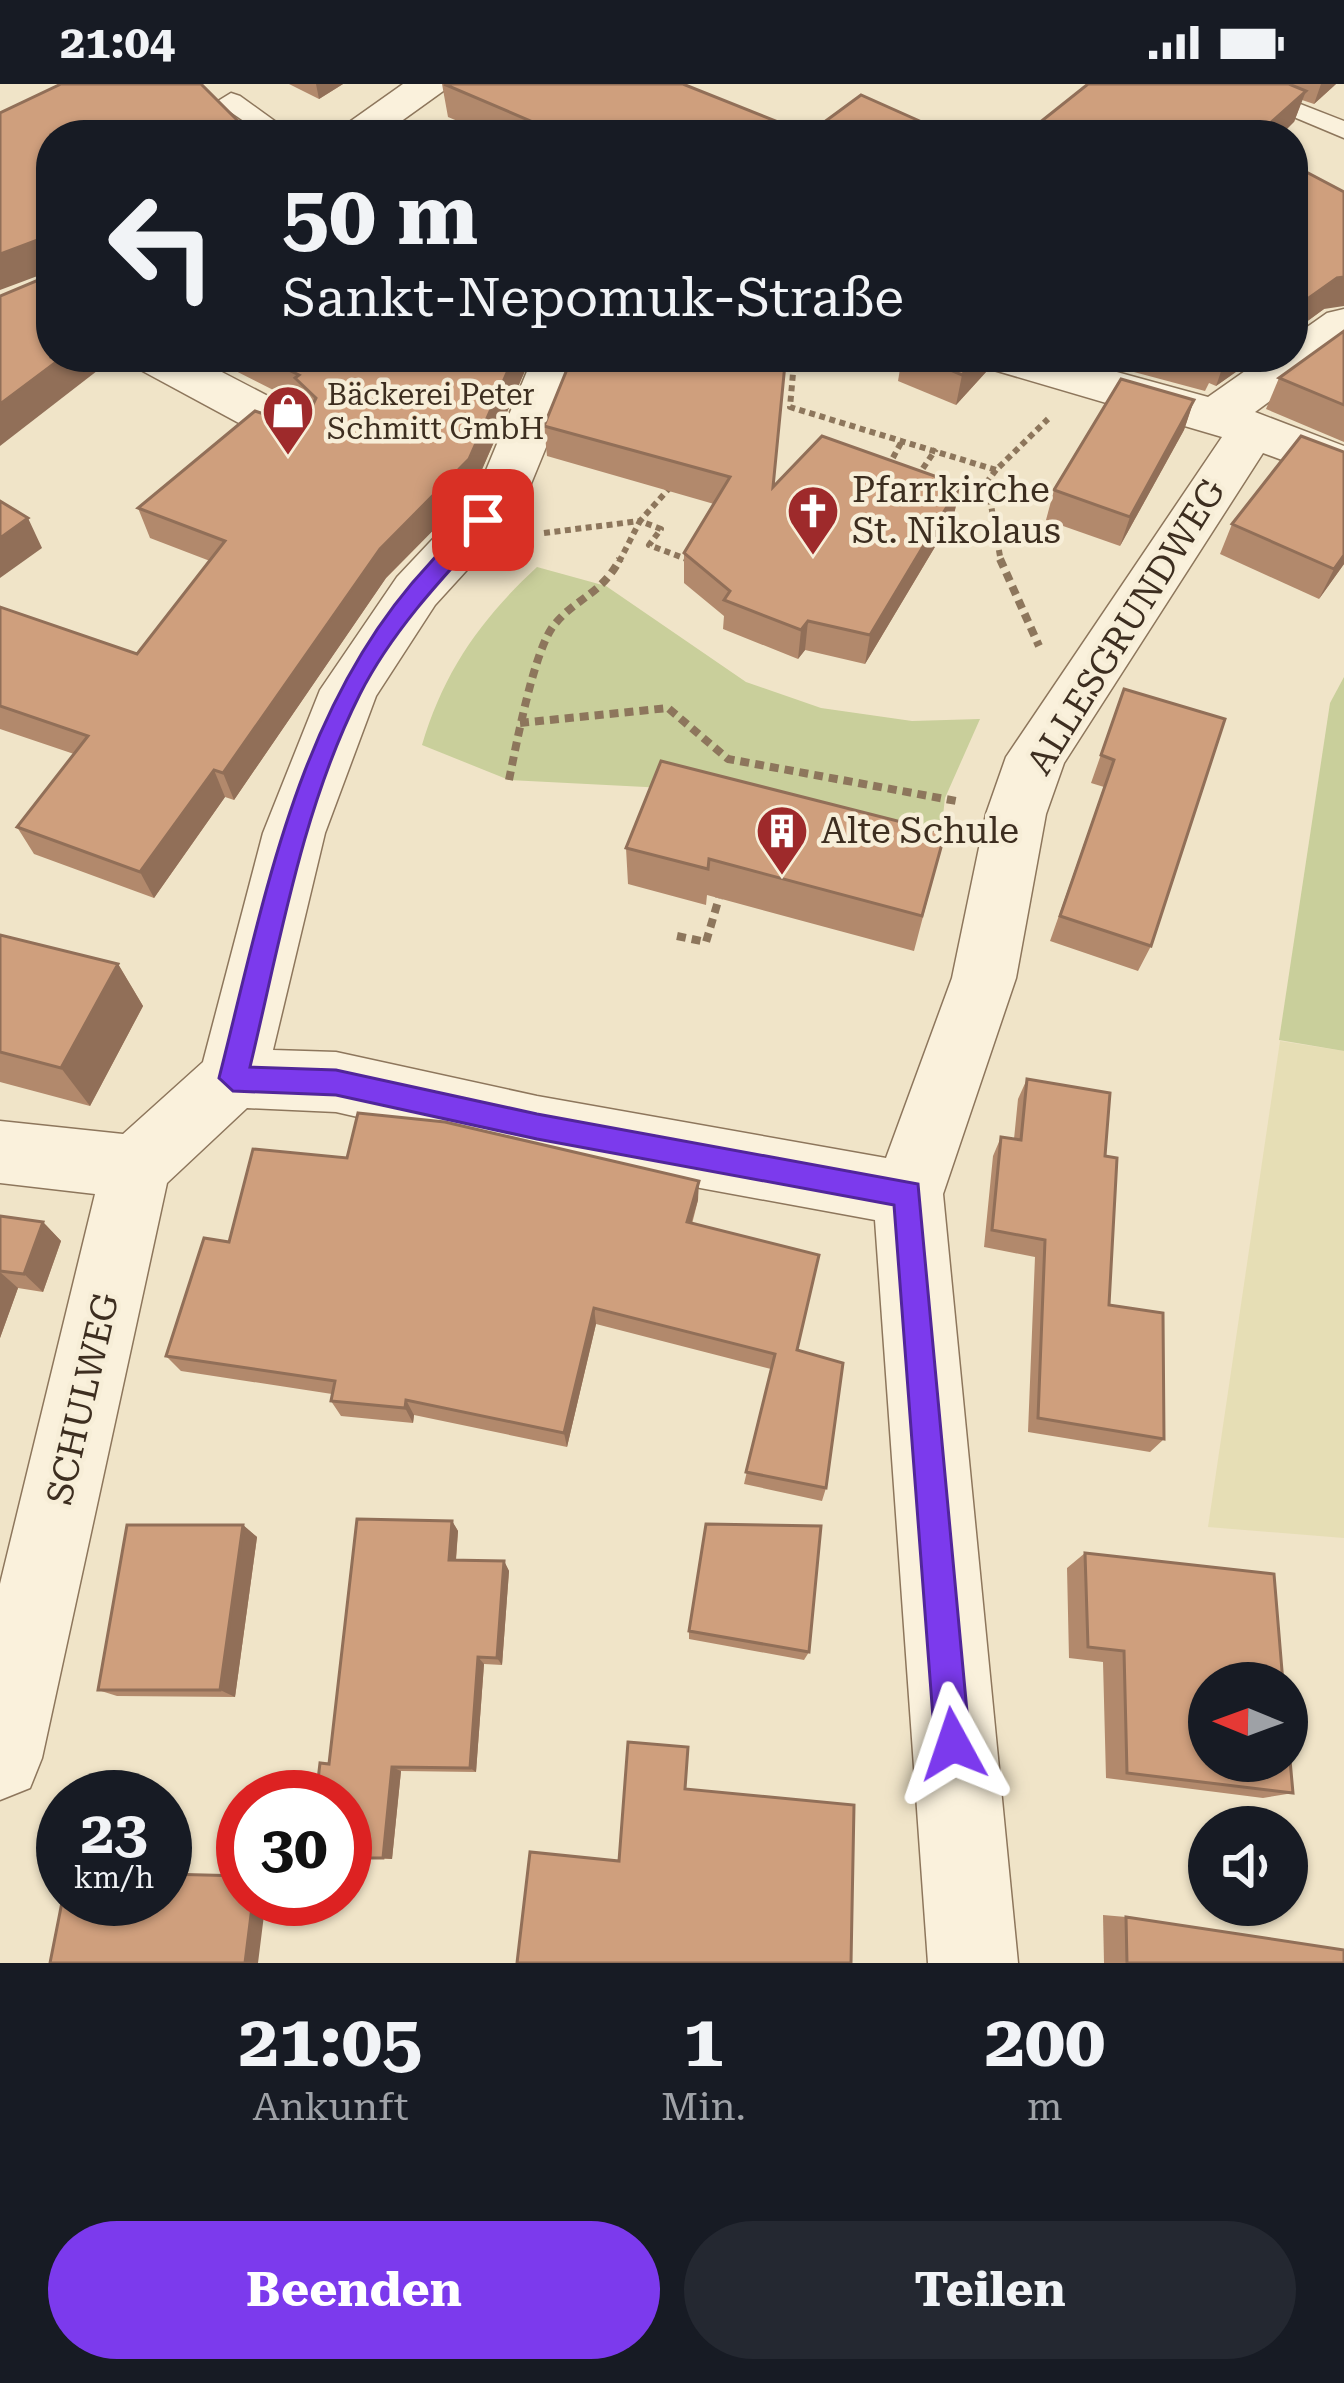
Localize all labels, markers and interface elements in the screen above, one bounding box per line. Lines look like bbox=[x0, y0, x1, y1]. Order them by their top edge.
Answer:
text: 21:04 bbox=[60, 16, 175, 69]
text: 50 m bbox=[282, 166, 478, 264]
icon: left bbox=[84, 168, 240, 324]
text: Sankt-Nepomuk-Straße bbox=[282, 266, 904, 329]
place label: Bäckerei Peter Schmitt GmbH bbox=[327, 377, 544, 446]
shop icon: Bäckerei Peter Schmitt GmbH bbox=[260, 383, 316, 457]
pin bbox=[432, 469, 534, 571]
place label: Pfarrkirche St. Nikolaus bbox=[852, 469, 1061, 552]
street label: ALLESGRUNDWEG bbox=[1018, 472, 1234, 782]
church icon: Pfarrkirche St. Nikolaus bbox=[785, 483, 841, 557]
icon: arrive bbox=[450, 487, 516, 553]
building icon: Alte Schule bbox=[754, 803, 810, 877]
place label: Alte Schule bbox=[821, 810, 1019, 852]
street label: SCHULWEG bbox=[38, 1289, 128, 1508]
north arrow bbox=[1188, 1662, 1308, 1782]
map controls bbox=[1188, 1662, 1308, 1926]
position arrow bbox=[890, 1681, 1016, 1807]
speed limit sign: 30 bbox=[216, 1770, 372, 1926]
text: 23 bbox=[80, 1797, 148, 1868]
button: sound bbox=[1188, 1806, 1308, 1926]
text: km/h bbox=[74, 1860, 154, 1895]
text: 21:05 bbox=[239, 1999, 422, 2084]
text: 1 bbox=[683, 1999, 724, 2084]
text: 200 bbox=[984, 1999, 1105, 2084]
text: Ankunft bbox=[252, 2084, 409, 2130]
text: Min. bbox=[661, 2084, 746, 2130]
text: m bbox=[1027, 2084, 1063, 2130]
button: Beenden bbox=[48, 2221, 660, 2359]
button: Teilen bbox=[684, 2221, 1296, 2359]

